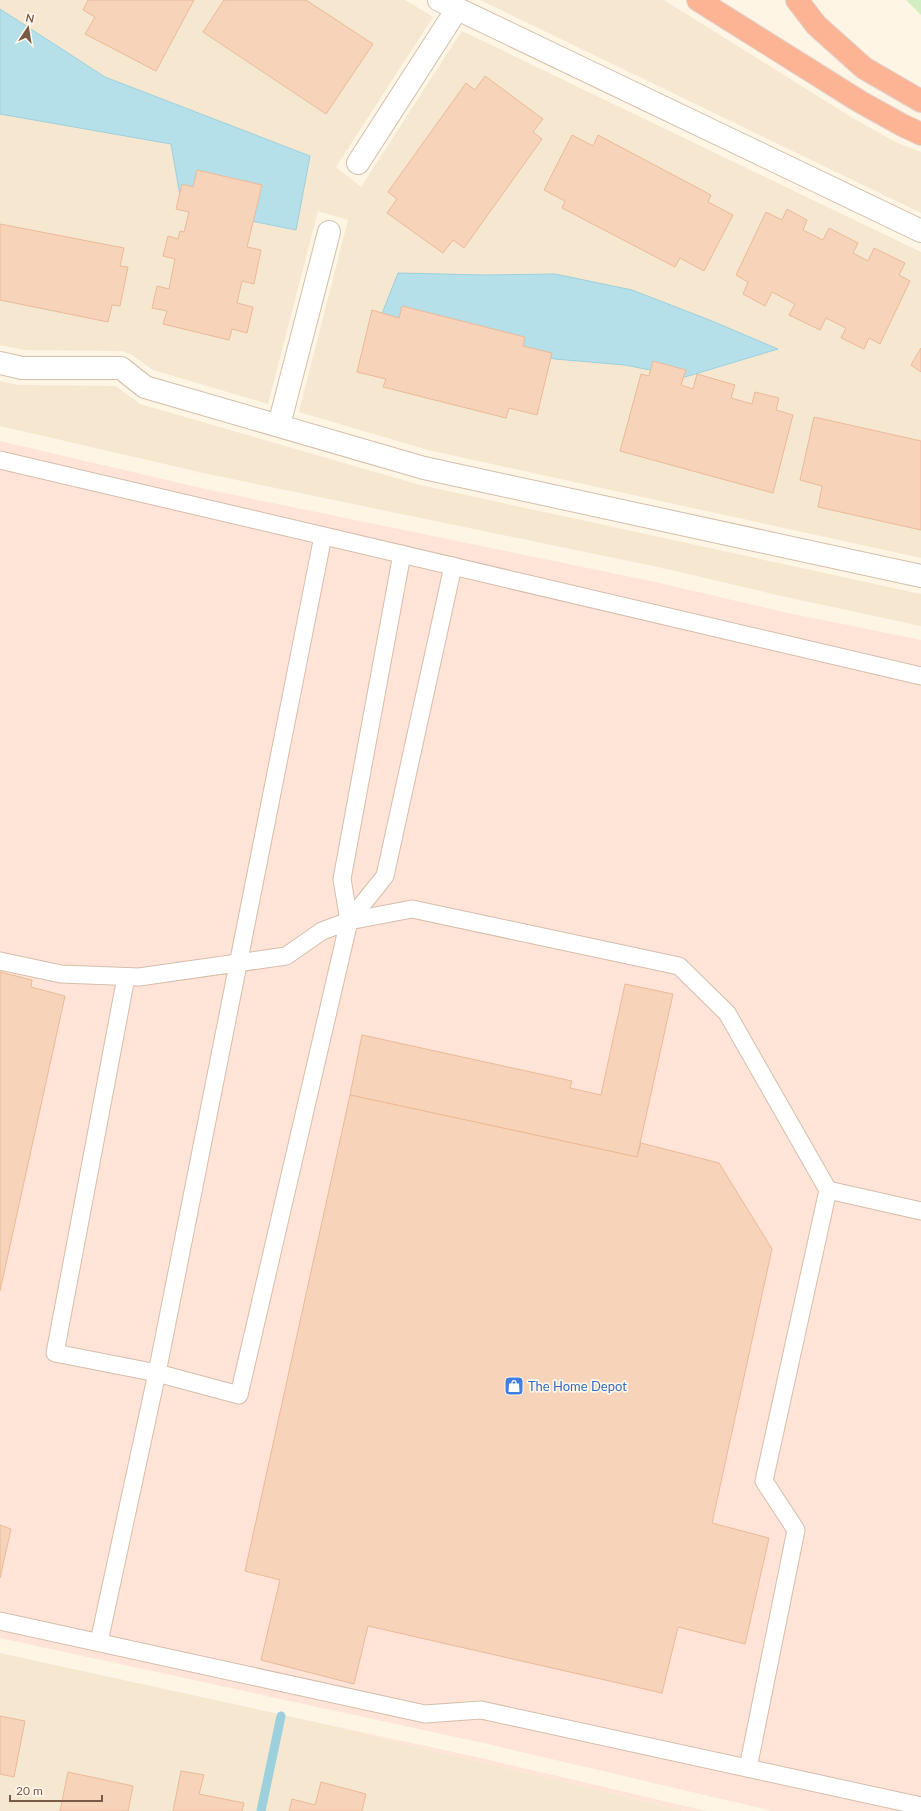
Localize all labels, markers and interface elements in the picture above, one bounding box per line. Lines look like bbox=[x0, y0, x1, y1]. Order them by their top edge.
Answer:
north arrow bbox=[8, 8, 48, 48]
text: N bbox=[25, 10, 36, 25]
shop icon: The Home Depot bbox=[503, 1375, 525, 1397]
place label: The Home Depot bbox=[528, 1378, 627, 1394]
scale bar bbox=[10, 1777, 102, 1803]
text: 20 m bbox=[16, 1783, 43, 1798]

